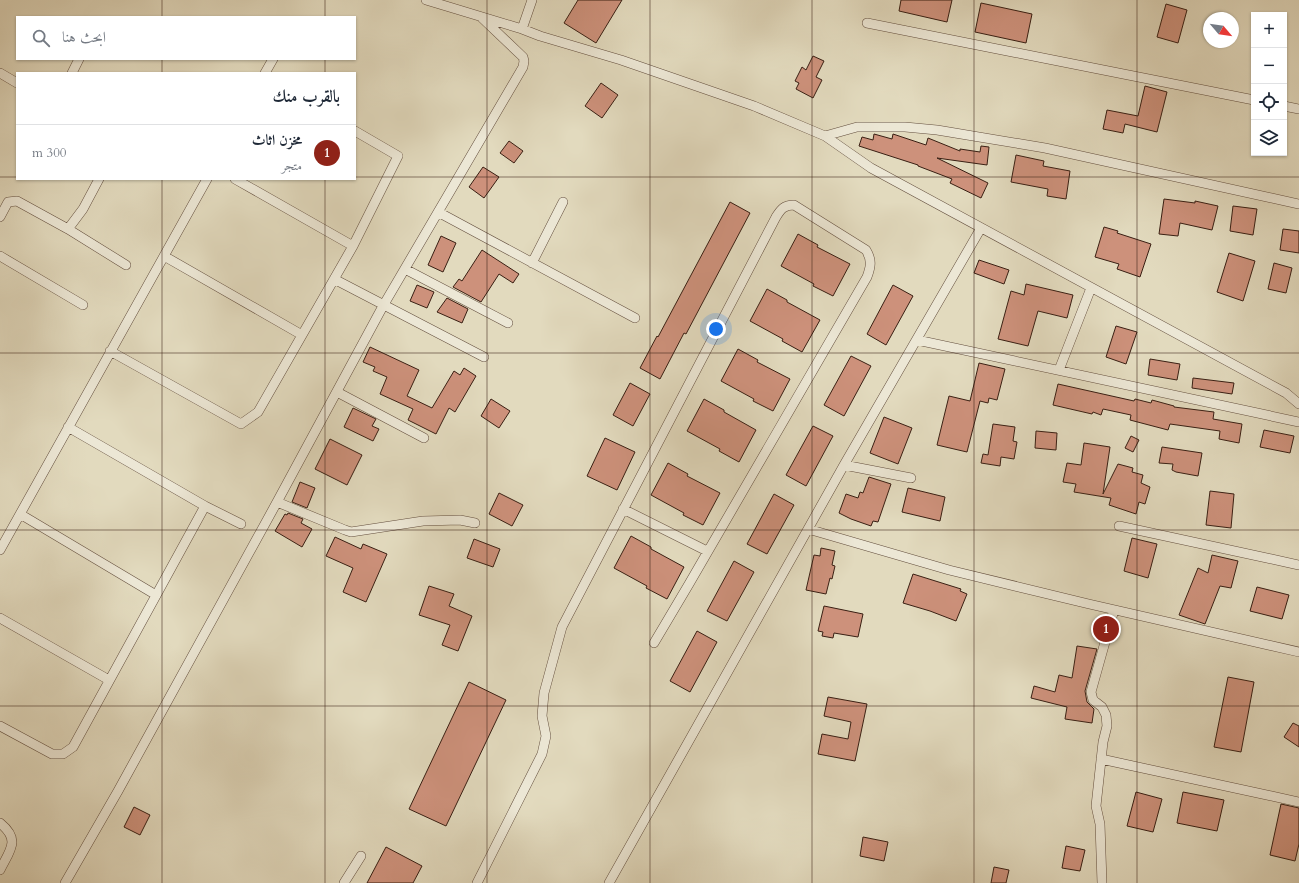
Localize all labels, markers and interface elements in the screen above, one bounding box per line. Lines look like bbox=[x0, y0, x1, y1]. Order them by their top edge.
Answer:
north arrow bbox=[1203, 12, 1239, 48]
map controls bbox=[1251, 12, 1287, 156]
button: + bbox=[1251, 12, 1287, 48]
search box bbox=[16, 16, 356, 60]
icon: search bbox=[30, 27, 52, 49]
text: ابحث هنا bbox=[62, 27, 106, 47]
button: − bbox=[1251, 48, 1287, 84]
button: locate bbox=[1251, 84, 1287, 120]
text: بالقرب منك bbox=[273, 85, 340, 108]
button: layers bbox=[1251, 120, 1287, 156]
text: مخزن اثاث bbox=[252, 130, 302, 150]
text: 300 m bbox=[32, 144, 66, 162]
text: 1 bbox=[324, 144, 330, 162]
text: متجر bbox=[281, 157, 302, 175]
your location bbox=[706, 319, 726, 339]
pin: 1 bbox=[1093, 614, 1119, 644]

